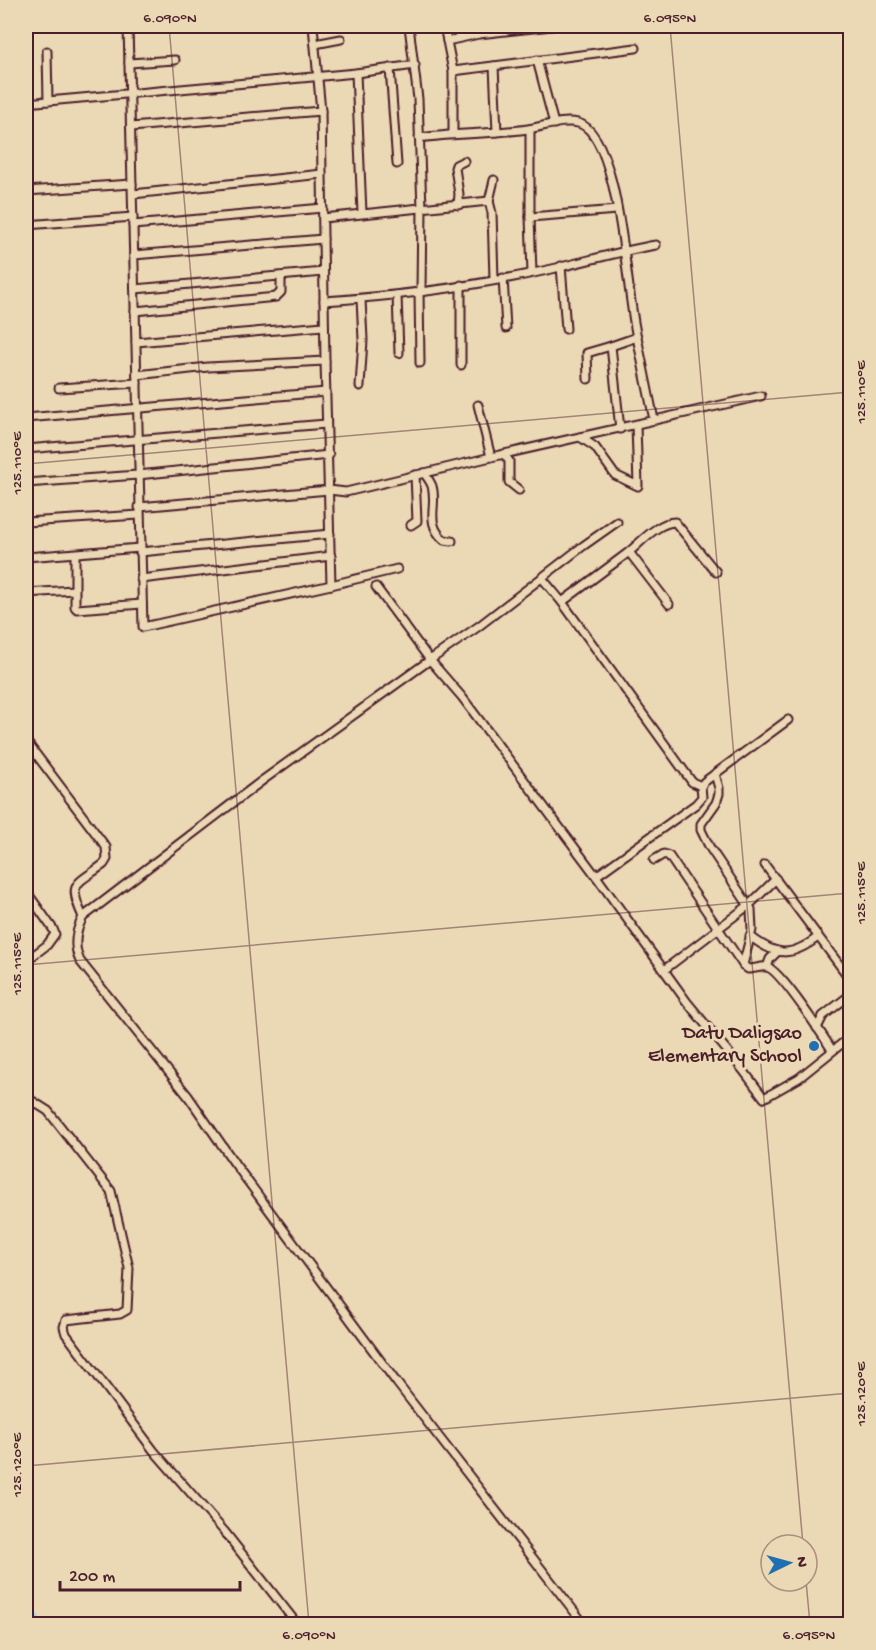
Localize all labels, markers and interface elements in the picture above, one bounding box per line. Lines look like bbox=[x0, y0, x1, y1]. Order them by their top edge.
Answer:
text: 6.090°N bbox=[143, 10, 197, 28]
text: 6.095°N bbox=[644, 10, 697, 28]
text: 125.110°E bbox=[853, 360, 871, 424]
text: 125.110°E bbox=[9, 431, 27, 495]
text: 125.115°E bbox=[853, 861, 871, 925]
text: 125.115°E bbox=[9, 932, 27, 996]
place label: Datu Daligsao Elementary School bbox=[648, 1023, 802, 1069]
marker: Datu Daligsao Elementary School bbox=[807, 1039, 821, 1053]
text: 125.120°E bbox=[853, 1361, 871, 1427]
text: 125.120°E bbox=[9, 1432, 27, 1498]
north arrow bbox=[759, 1533, 819, 1593]
scale bar bbox=[60, 1554, 240, 1592]
text: N bbox=[791, 1556, 810, 1569]
text: 200 m bbox=[69, 1567, 116, 1588]
text: 6.090°N bbox=[282, 1627, 336, 1645]
text: 6.095°N bbox=[783, 1627, 836, 1645]

